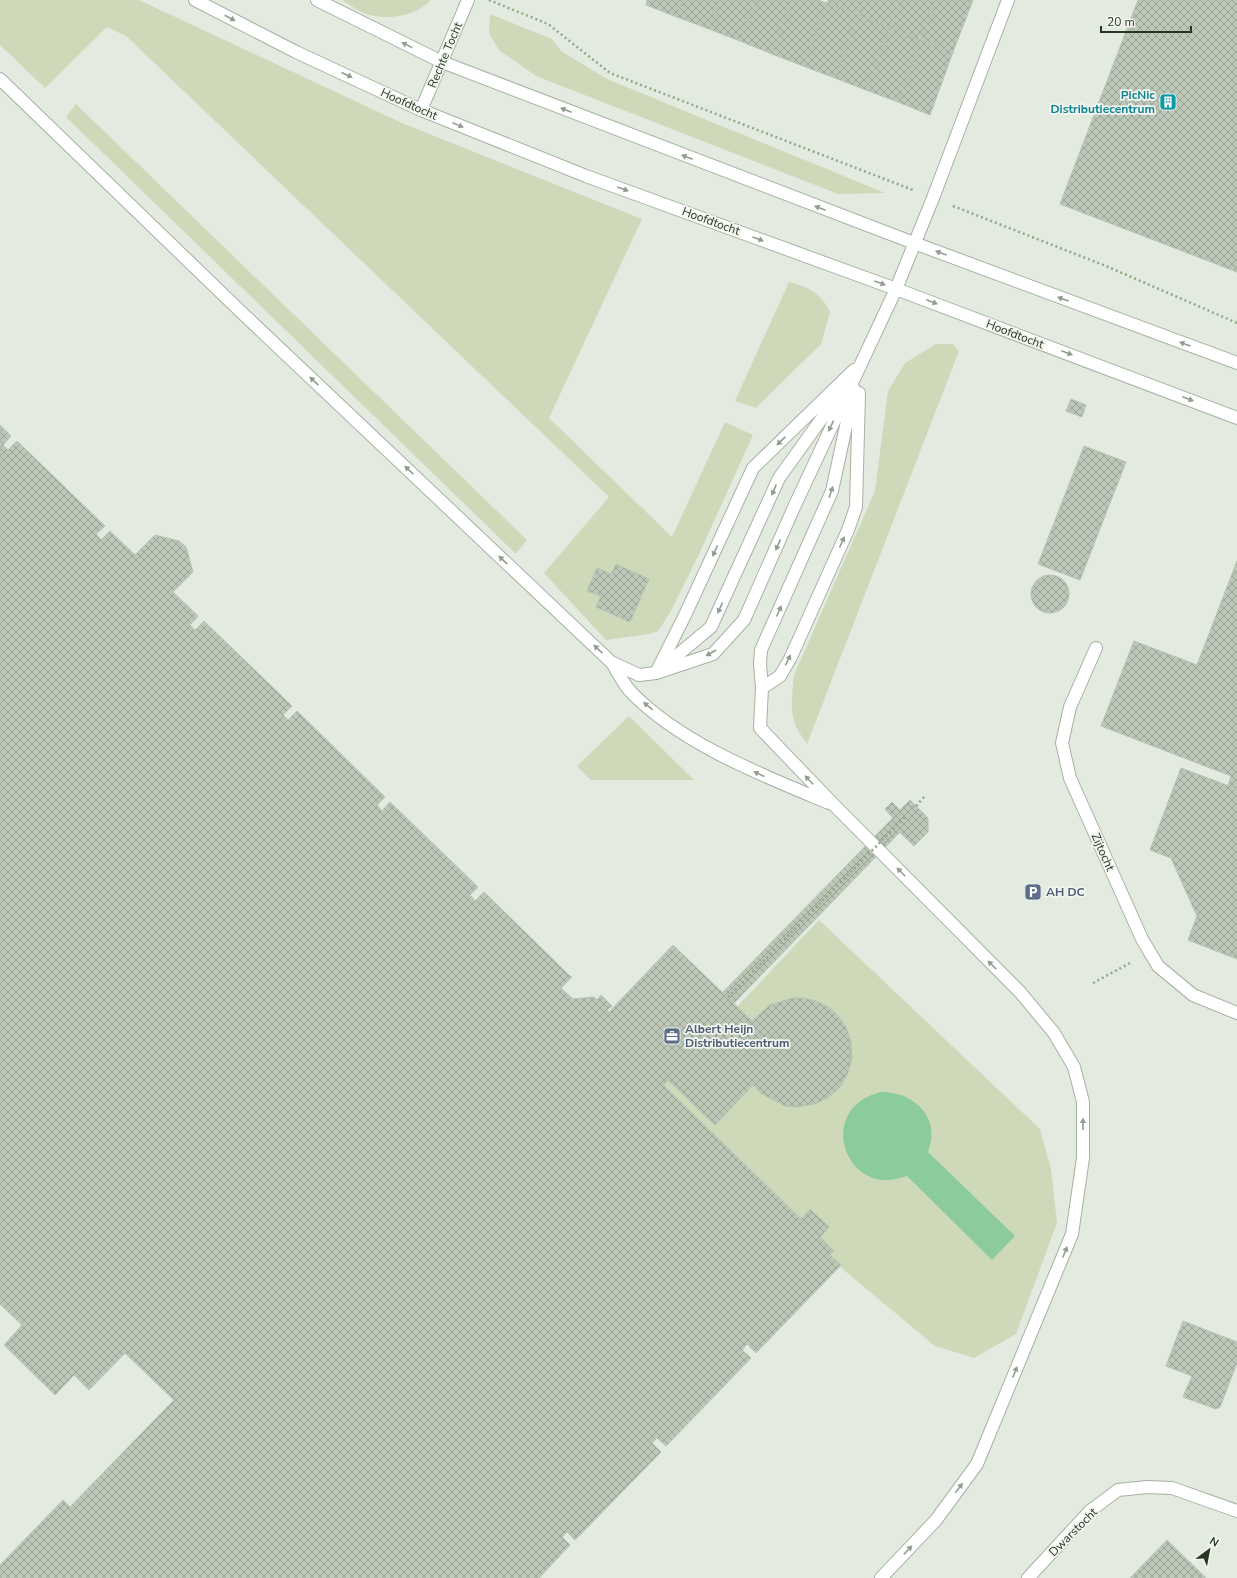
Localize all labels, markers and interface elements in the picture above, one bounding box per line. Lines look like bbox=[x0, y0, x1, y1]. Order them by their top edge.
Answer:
scale bar bbox=[1101, 8, 1191, 34]
text: 20 m bbox=[1107, 14, 1135, 30]
one-way arrow bbox=[224, 15, 236, 21]
street label: Rechte Tocht bbox=[424, 19, 466, 90]
one-way arrow bbox=[402, 42, 413, 48]
one-way arrow bbox=[341, 72, 352, 78]
street label: Hoofdtocht bbox=[378, 84, 441, 124]
place label: PicNic Distributiecentrum bbox=[1050, 87, 1155, 117]
building icon: PicNic Distributiecentrum bbox=[1158, 92, 1178, 112]
one-way arrow bbox=[560, 107, 572, 113]
one-way arrow bbox=[452, 122, 464, 128]
one-way arrow bbox=[681, 154, 693, 160]
one-way arrow bbox=[617, 187, 629, 193]
street label: Hoofdtocht bbox=[680, 203, 743, 239]
one-way arrow bbox=[813, 204, 825, 210]
one-way arrow bbox=[753, 236, 765, 242]
one-way arrow bbox=[935, 250, 947, 256]
one-way arrow bbox=[875, 280, 887, 286]
one-way arrow bbox=[1057, 295, 1069, 301]
one-way arrow bbox=[927, 300, 939, 306]
street label: Hoofdtocht bbox=[984, 316, 1047, 353]
one-way arrow bbox=[1179, 340, 1191, 346]
one-way arrow bbox=[1061, 351, 1073, 357]
one-way arrow bbox=[310, 377, 319, 386]
one-way arrow bbox=[1183, 397, 1195, 403]
one-way arrow bbox=[828, 421, 834, 432]
one-way arrow bbox=[776, 436, 785, 445]
one-way arrow bbox=[404, 466, 414, 475]
one-way arrow bbox=[771, 484, 777, 495]
one-way arrow bbox=[828, 485, 834, 497]
one-way arrow bbox=[839, 536, 845, 548]
one-way arrow bbox=[774, 539, 780, 551]
one-way arrow bbox=[711, 545, 717, 557]
one-way arrow bbox=[498, 555, 508, 565]
one-way arrow bbox=[717, 602, 723, 614]
one-way arrow bbox=[776, 605, 782, 616]
one-way arrow bbox=[593, 644, 603, 654]
one-way arrow bbox=[705, 650, 717, 657]
one-way arrow bbox=[785, 655, 792, 666]
one-way arrow bbox=[643, 702, 654, 711]
one-way arrow bbox=[753, 771, 765, 777]
one-way arrow bbox=[805, 775, 814, 785]
street label: Zijtocht bbox=[1088, 830, 1119, 874]
one-way arrow bbox=[896, 868, 905, 877]
parking icon: AH DC bbox=[1023, 882, 1043, 902]
place label: AH DC bbox=[1046, 884, 1085, 900]
one-way arrow bbox=[987, 960, 997, 970]
place label: Albert Heijn Distributiecentrum bbox=[685, 1021, 790, 1051]
office icon: Albert Heijn Distributiecentrum bbox=[662, 1026, 682, 1046]
one-way arrow bbox=[1080, 1117, 1086, 1130]
one-way arrow bbox=[1062, 1245, 1068, 1257]
one-way arrow bbox=[1013, 1365, 1019, 1377]
one-way arrow bbox=[955, 1483, 964, 1494]
street label: Dwarstocht bbox=[1045, 1504, 1101, 1560]
north arrow bbox=[1189, 1530, 1229, 1570]
text: N bbox=[1207, 1533, 1222, 1550]
one-way arrow bbox=[903, 1545, 913, 1555]

